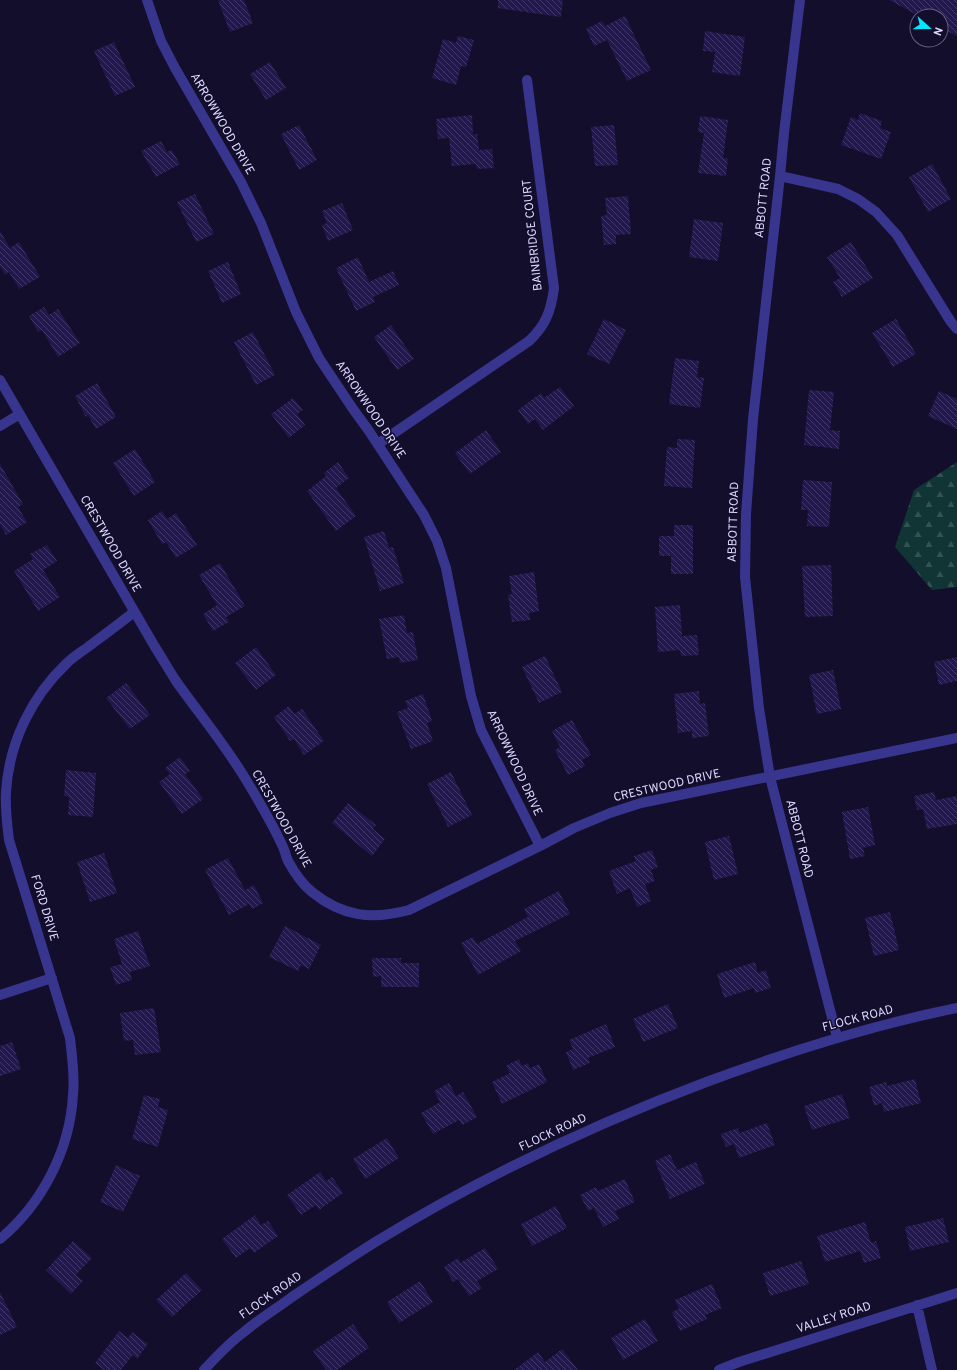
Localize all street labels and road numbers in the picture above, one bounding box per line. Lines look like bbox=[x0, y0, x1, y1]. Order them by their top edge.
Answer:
street label: ARROWWOOD DRIVE bbox=[186, 70, 258, 178]
street label: ABBOTT ROAD bbox=[752, 157, 776, 239]
street label: BAINBRIDGE COURT bbox=[519, 178, 547, 292]
street label: ARROWWOOD DRIVE bbox=[331, 358, 409, 462]
street label: ABBOTT ROAD bbox=[725, 481, 743, 563]
street label: CRESTWOOD DRIVE bbox=[76, 493, 144, 595]
street label: ARROWWOOD DRIVE bbox=[482, 707, 546, 819]
street label: CRESTWOOD DRIVE bbox=[612, 766, 722, 806]
street label: CRESTWOOD DRIVE bbox=[247, 767, 315, 871]
street label: ABBOTT ROAD bbox=[781, 798, 817, 880]
street label: FORD DRIVE bbox=[26, 873, 62, 943]
street label: FLOCK ROAD bbox=[821, 1002, 895, 1036]
street label: FLOCK ROAD bbox=[517, 1110, 589, 1156]
street label: FLOCK ROAD bbox=[237, 1269, 305, 1323]
street label: VALLEY ROAD bbox=[795, 1298, 873, 1338]

